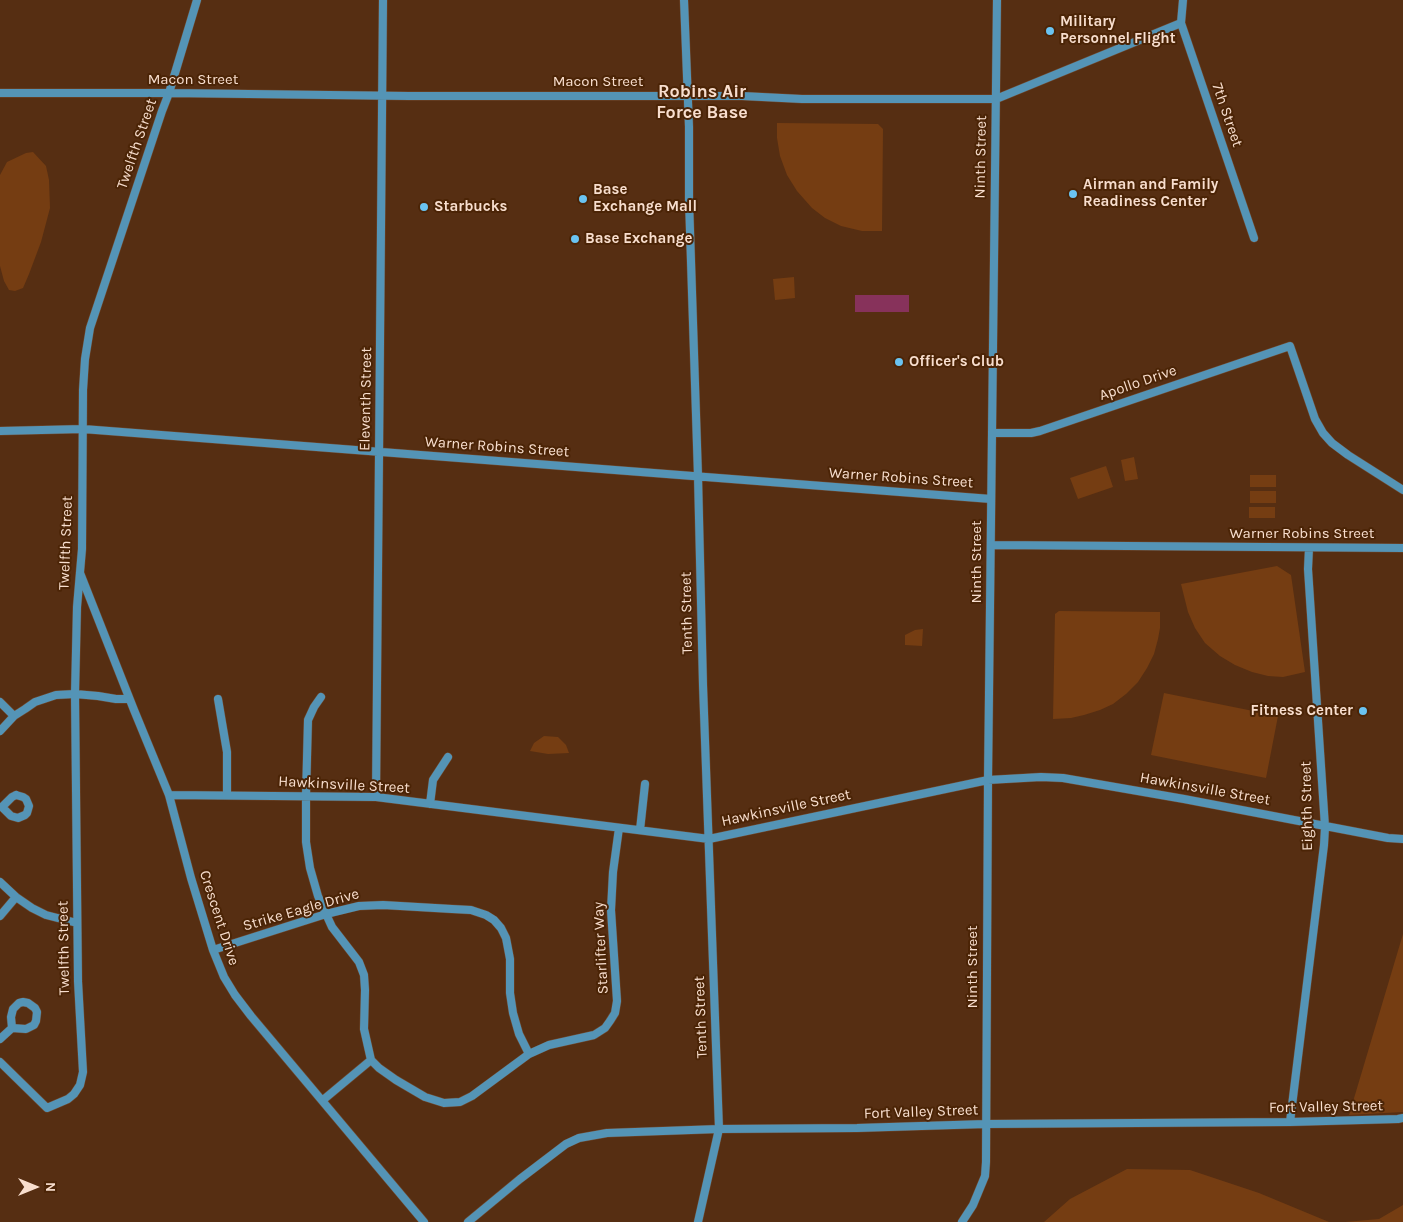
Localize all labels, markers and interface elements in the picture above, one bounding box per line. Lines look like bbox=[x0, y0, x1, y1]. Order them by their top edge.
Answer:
place label: Military Personnel Flight bbox=[1060, 13, 1176, 48]
marker: Military Personnel Flight bbox=[1044, 25, 1056, 37]
street label: Macon Street bbox=[148, 71, 238, 89]
street label: Macon Street bbox=[553, 73, 643, 91]
district label: Robins Air Force Base bbox=[656, 81, 748, 124]
street label: 7th Street bbox=[1208, 81, 1246, 149]
street label: Twelfth Street bbox=[113, 96, 161, 192]
street label: Ninth Street bbox=[971, 115, 991, 199]
place label: Airman and Family Readiness Center bbox=[1083, 176, 1218, 211]
place label: Base Exchange Mall bbox=[593, 181, 697, 216]
marker: Airman and Family Readiness Center bbox=[1067, 188, 1079, 200]
marker: Base Exchange Mall bbox=[577, 193, 589, 205]
place label: Starbucks bbox=[434, 198, 507, 216]
marker: Starbucks bbox=[418, 201, 430, 213]
place label: Base Exchange bbox=[585, 230, 692, 248]
marker: Base Exchange bbox=[569, 233, 581, 245]
street label: Eleventh Street bbox=[356, 347, 376, 451]
place label: Officer's Club bbox=[909, 353, 1004, 371]
marker: Officer's Club bbox=[893, 356, 905, 368]
street label: Apollo Drive bbox=[1097, 361, 1179, 405]
street label: Warner Robins Street bbox=[424, 433, 570, 461]
street label: Warner Robins Street bbox=[828, 464, 974, 492]
street label: Twelfth Street bbox=[55, 495, 77, 591]
street label: Ninth Street bbox=[968, 520, 986, 604]
street label: Warner Robins Street bbox=[1230, 525, 1374, 543]
street label: Tenth Street bbox=[677, 572, 697, 654]
place label: Fitness Center bbox=[1250, 702, 1353, 720]
marker: Fitness Center bbox=[1357, 705, 1369, 717]
street label: Eighth Street bbox=[1297, 761, 1317, 851]
street label: Hawkinsville Street bbox=[1139, 769, 1271, 809]
street label: Hawkinsville Street bbox=[278, 773, 410, 797]
street label: Hawkinsville Street bbox=[720, 785, 852, 831]
street label: Crescent Drive bbox=[195, 868, 243, 968]
street label: Strike Eagle Drive bbox=[241, 885, 361, 935]
street label: Twelfth Street bbox=[54, 901, 74, 995]
street label: Starlifter Way bbox=[590, 901, 612, 995]
street label: Ninth Street bbox=[964, 925, 982, 1009]
street label: Tenth Street bbox=[691, 975, 711, 1059]
street label: Fort Valley Street bbox=[1269, 1097, 1383, 1117]
street label: Fort Valley Street bbox=[864, 1101, 978, 1123]
north arrow bbox=[10, 1162, 60, 1212]
text: N bbox=[42, 1182, 59, 1192]

